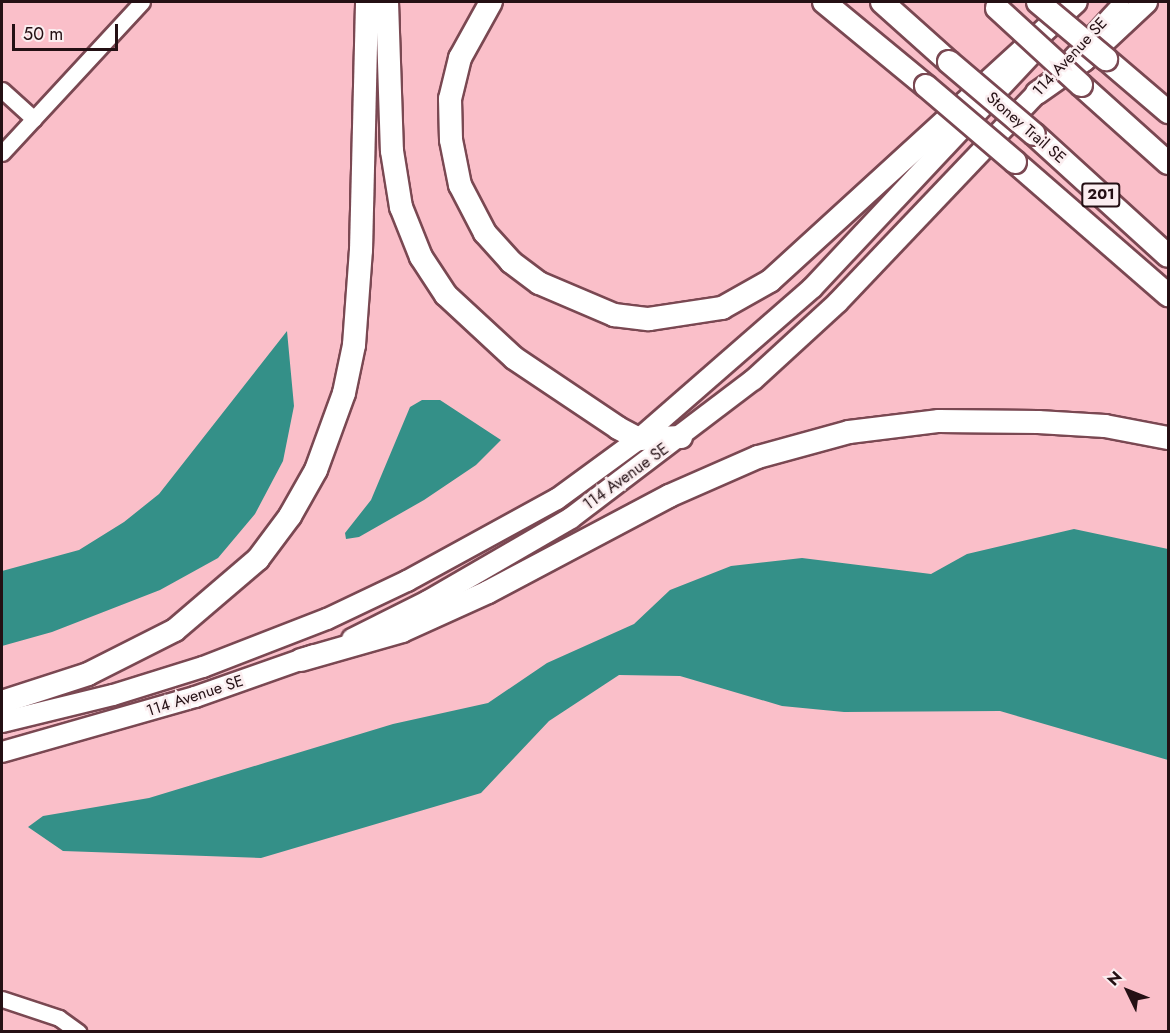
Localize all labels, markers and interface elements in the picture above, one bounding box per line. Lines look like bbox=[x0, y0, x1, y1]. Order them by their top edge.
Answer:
scale bar bbox=[15, 12, 122, 50]
street label: 114 Avenue SE bbox=[1029, 14, 1111, 100]
text: 50 m bbox=[23, 21, 63, 47]
street label: Stoney Trail SE bbox=[982, 88, 1070, 168]
road number: 201 bbox=[1080, 183, 1122, 207]
street label: 114 Avenue SE bbox=[580, 440, 672, 514]
street label: 114 Avenue SE bbox=[144, 671, 246, 721]
north arrow bbox=[1098, 961, 1158, 1021]
text: N bbox=[1102, 966, 1127, 991]

